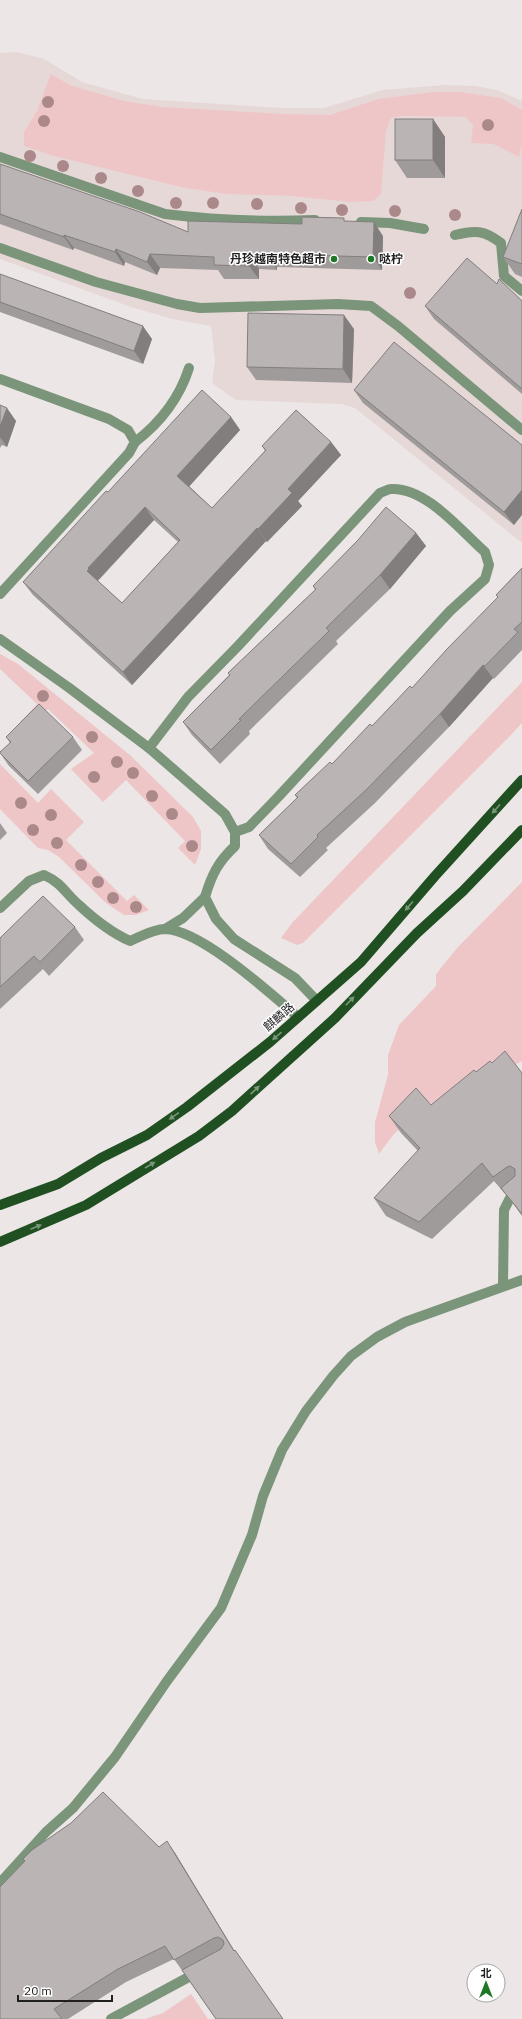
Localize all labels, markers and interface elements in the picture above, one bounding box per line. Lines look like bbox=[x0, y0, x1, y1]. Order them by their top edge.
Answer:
place label: 丹珍越南特色超市 bbox=[230, 251, 326, 266]
place label: 哒柠 bbox=[379, 251, 403, 266]
marker: 丹珍越南特色超市 bbox=[329, 254, 339, 264]
marker: 哒柠 bbox=[366, 254, 376, 264]
one-way arrow bbox=[491, 804, 501, 814]
one-way arrow bbox=[405, 901, 414, 912]
one-way arrow bbox=[346, 996, 355, 1006]
street label: 麒麟路 bbox=[260, 999, 297, 1034]
one-way arrow bbox=[271, 1031, 282, 1040]
one-way arrow bbox=[250, 1085, 260, 1094]
one-way arrow bbox=[169, 1112, 179, 1120]
one-way arrow bbox=[144, 1162, 156, 1169]
one-way arrow bbox=[30, 1223, 42, 1229]
north arrow bbox=[466, 1963, 506, 2003]
text: 北 bbox=[481, 1966, 492, 1980]
scale bar bbox=[18, 1977, 112, 2003]
text: 20 m bbox=[24, 1983, 52, 1998]

